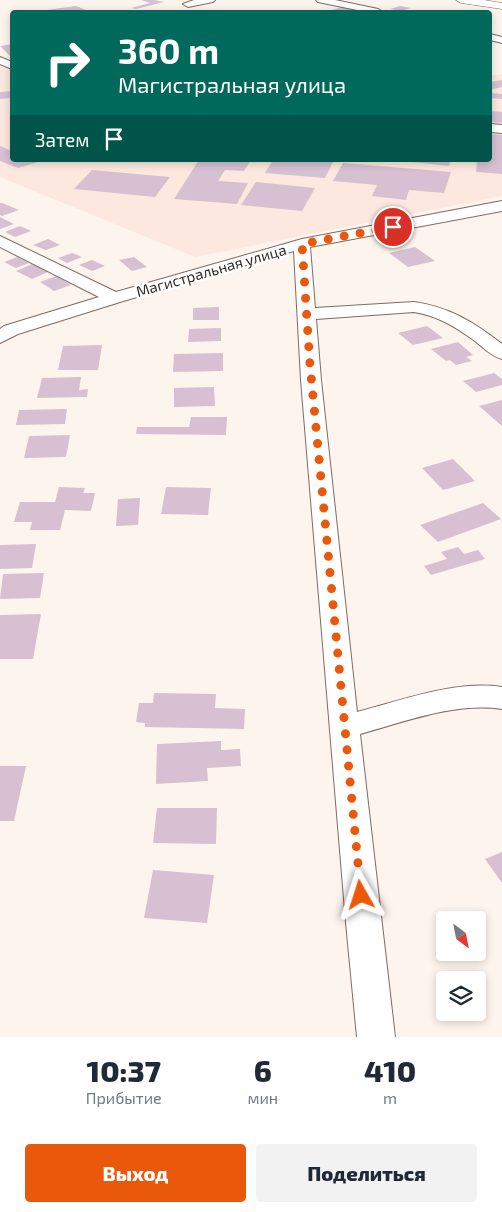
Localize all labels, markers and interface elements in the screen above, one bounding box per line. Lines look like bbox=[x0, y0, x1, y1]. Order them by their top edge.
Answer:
text: 360 m bbox=[118, 29, 219, 71]
icon: right bbox=[35, 30, 100, 95]
text: Магистральная улица bbox=[118, 71, 346, 97]
icon: arrive bbox=[100, 125, 128, 153]
text: Затем bbox=[35, 128, 90, 151]
pin bbox=[372, 206, 414, 248]
icon: arrive bbox=[379, 213, 407, 241]
street label: Магистральная улица bbox=[134, 240, 288, 301]
position arrow bbox=[334, 868, 386, 920]
north arrow bbox=[436, 911, 486, 961]
map controls bbox=[436, 911, 486, 1021]
button: layers bbox=[436, 971, 486, 1021]
text: 10:37 bbox=[87, 1052, 161, 1088]
text: 6 bbox=[254, 1052, 272, 1088]
text: 410 bbox=[364, 1052, 416, 1088]
text: Прибытие bbox=[86, 1088, 162, 1107]
text: мин bbox=[247, 1088, 278, 1107]
text: m bbox=[383, 1088, 397, 1107]
button: Выход bbox=[25, 1144, 246, 1202]
button: Поделиться bbox=[256, 1144, 477, 1202]

